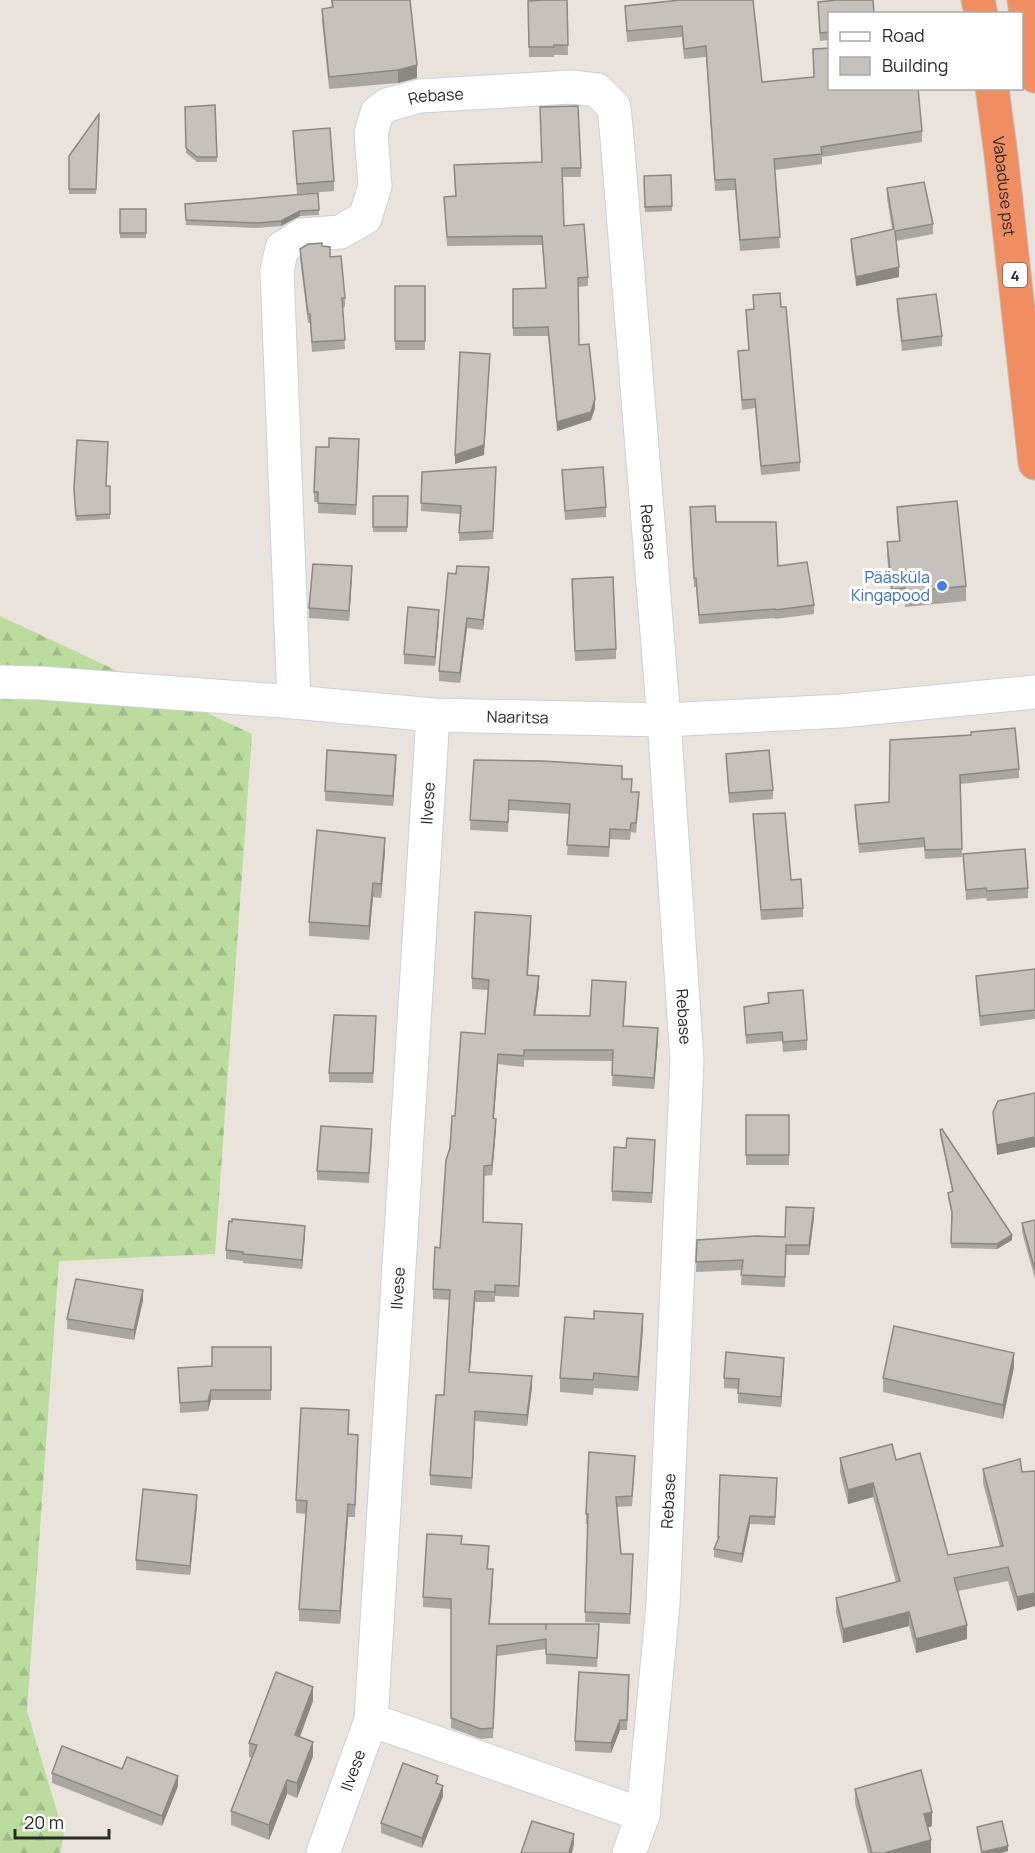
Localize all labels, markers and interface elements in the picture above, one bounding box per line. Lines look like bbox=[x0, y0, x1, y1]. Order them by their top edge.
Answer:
legend bbox=[828, 12, 1023, 90]
text: Road bbox=[882, 23, 925, 47]
text: Building bbox=[882, 53, 948, 77]
street label: Rebase bbox=[406, 82, 464, 110]
street label: Vabaduse pst bbox=[988, 135, 1021, 237]
road number: 4 bbox=[1003, 263, 1027, 287]
street label: Rebase bbox=[636, 503, 662, 561]
place label: Pääsküla Kingapood bbox=[851, 566, 930, 606]
marker: Pääsküla Kingapood bbox=[935, 579, 949, 593]
street label: Naaritsa bbox=[486, 705, 549, 729]
street label: Ilvese bbox=[415, 781, 440, 825]
street label: Rebase bbox=[671, 988, 697, 1045]
street label: Ilvese bbox=[385, 1266, 410, 1310]
street label: Rebase bbox=[656, 1473, 680, 1529]
street label: Ilvese bbox=[335, 1747, 370, 1794]
scale bar bbox=[15, 1802, 110, 1840]
text: 20 m bbox=[24, 1810, 64, 1834]

